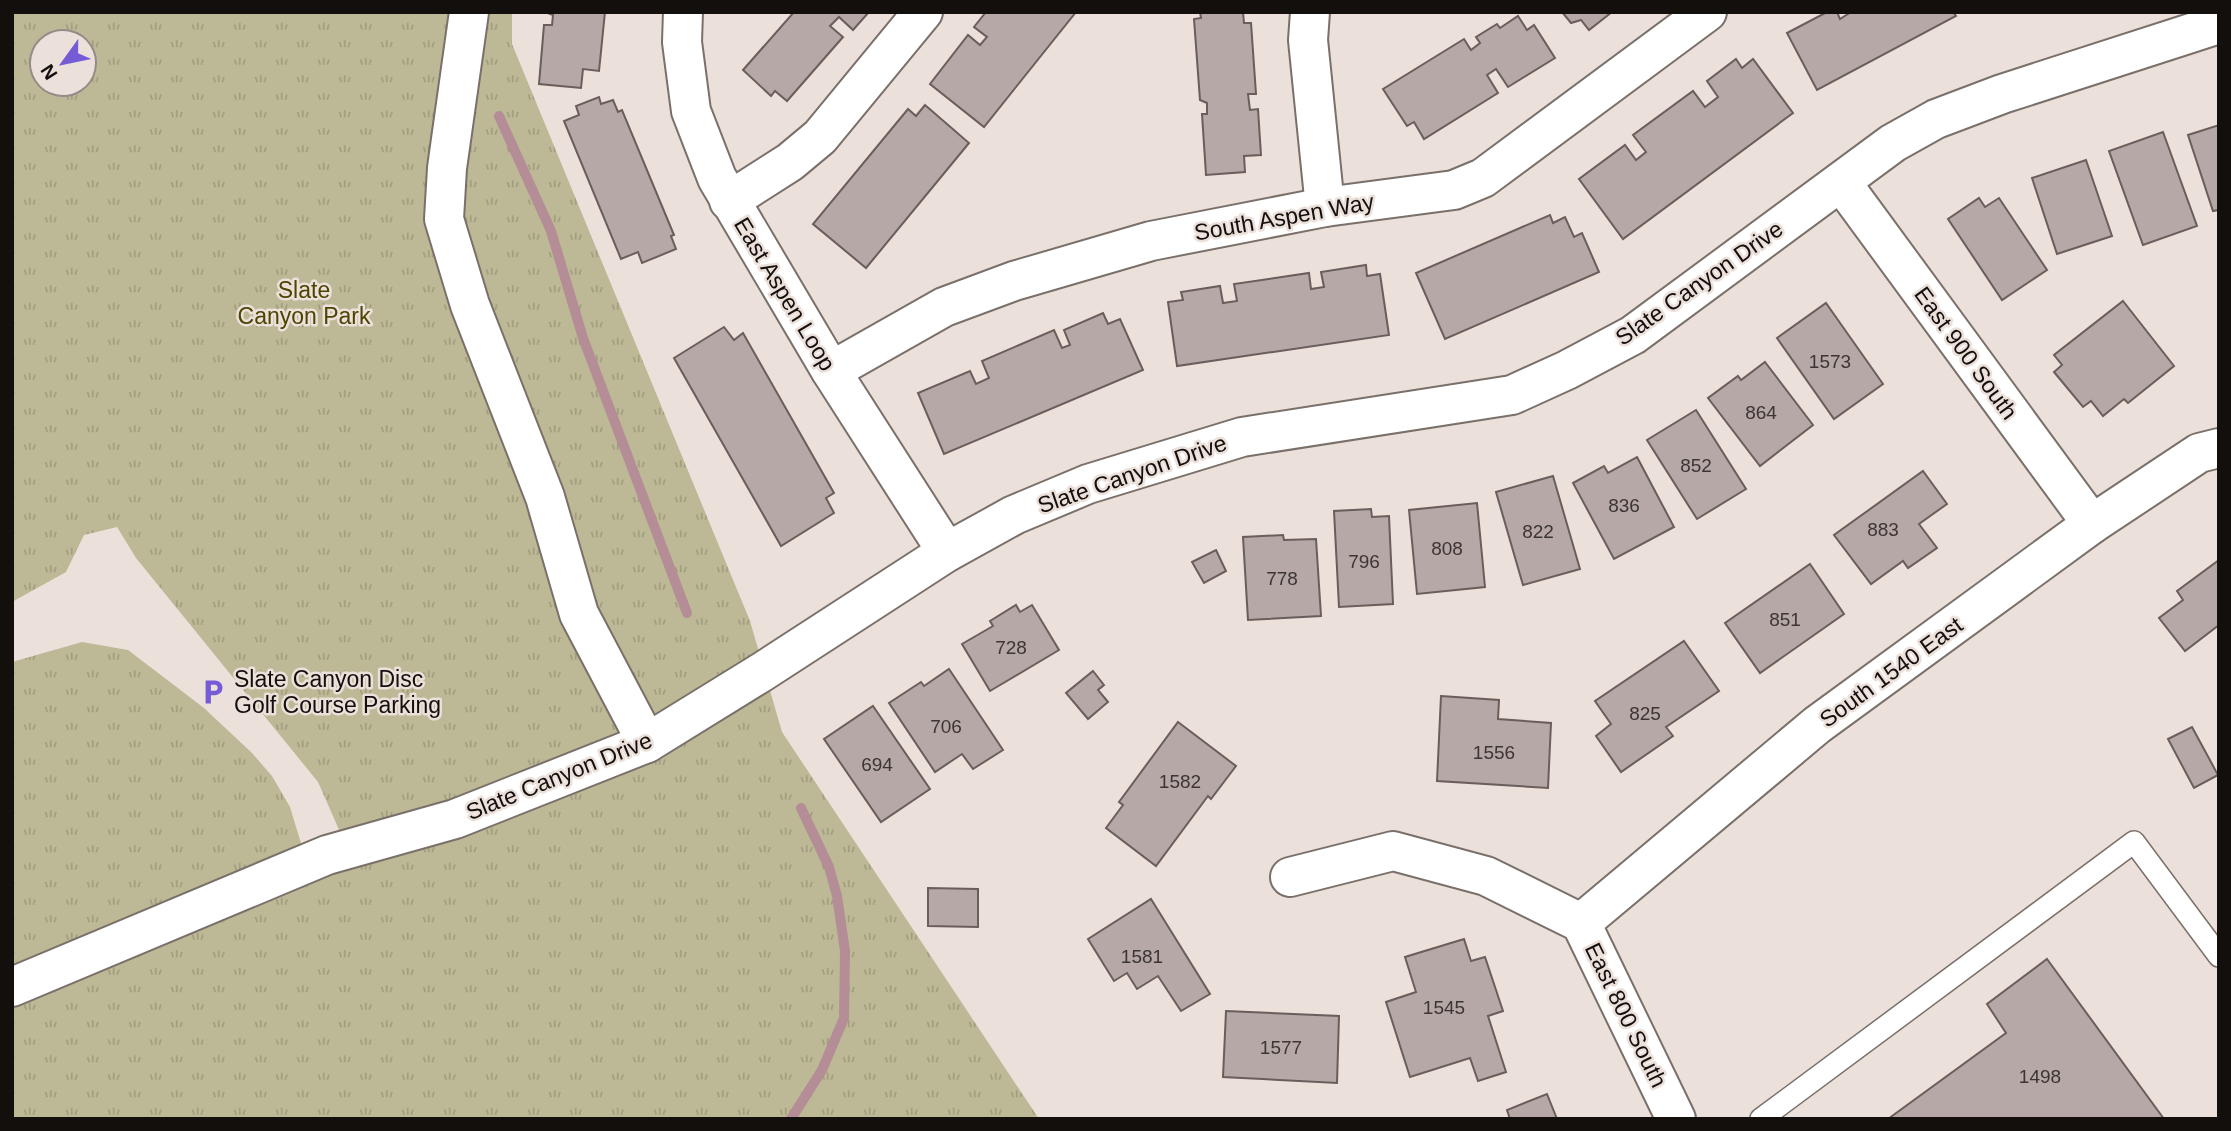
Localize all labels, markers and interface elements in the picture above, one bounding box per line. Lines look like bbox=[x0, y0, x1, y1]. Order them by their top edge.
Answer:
north arrow bbox=[28, 28, 98, 98]
text: N bbox=[37, 61, 62, 83]
street label: South Aspen Way bbox=[1192, 188, 1376, 246]
street label: East Aspen Loop bbox=[729, 213, 841, 375]
street label: Slate Canyon Drive bbox=[1610, 216, 1788, 350]
park label: Slate Canyon Park bbox=[238, 277, 371, 329]
street label: East 900 South bbox=[1909, 282, 2023, 424]
house number: 1573 bbox=[1809, 351, 1851, 372]
house number: 864 bbox=[1745, 402, 1777, 423]
street label: Slate Canyon Drive bbox=[1034, 429, 1230, 519]
house number: 852 bbox=[1680, 455, 1712, 476]
house number: 836 bbox=[1608, 495, 1640, 516]
house number: 883 bbox=[1867, 519, 1899, 540]
house number: 822 bbox=[1522, 521, 1554, 542]
house number: 808 bbox=[1431, 538, 1463, 559]
house number: 796 bbox=[1348, 551, 1380, 572]
house number: 778 bbox=[1266, 568, 1298, 589]
house number: 851 bbox=[1769, 609, 1801, 630]
street label: South 1540 East bbox=[1815, 611, 1968, 733]
house number: 728 bbox=[995, 637, 1027, 658]
place label: Slate Canyon Disc Golf Course Parking bbox=[234, 666, 441, 718]
parking icon: Slate Canyon Disc Golf Course Parking bbox=[198, 677, 228, 707]
house number: 825 bbox=[1629, 703, 1661, 724]
house number: 706 bbox=[930, 716, 962, 737]
street label: Slate Canyon Drive bbox=[462, 727, 656, 825]
house number: 1556 bbox=[1473, 742, 1515, 763]
house number: 694 bbox=[861, 754, 893, 775]
house number: 1582 bbox=[1159, 771, 1201, 792]
street label: East 800 South bbox=[1580, 939, 1672, 1091]
house number: 1581 bbox=[1121, 946, 1163, 967]
house number: 1545 bbox=[1423, 997, 1465, 1018]
house number: 1577 bbox=[1260, 1037, 1302, 1058]
house number: 1498 bbox=[2019, 1066, 2061, 1087]

